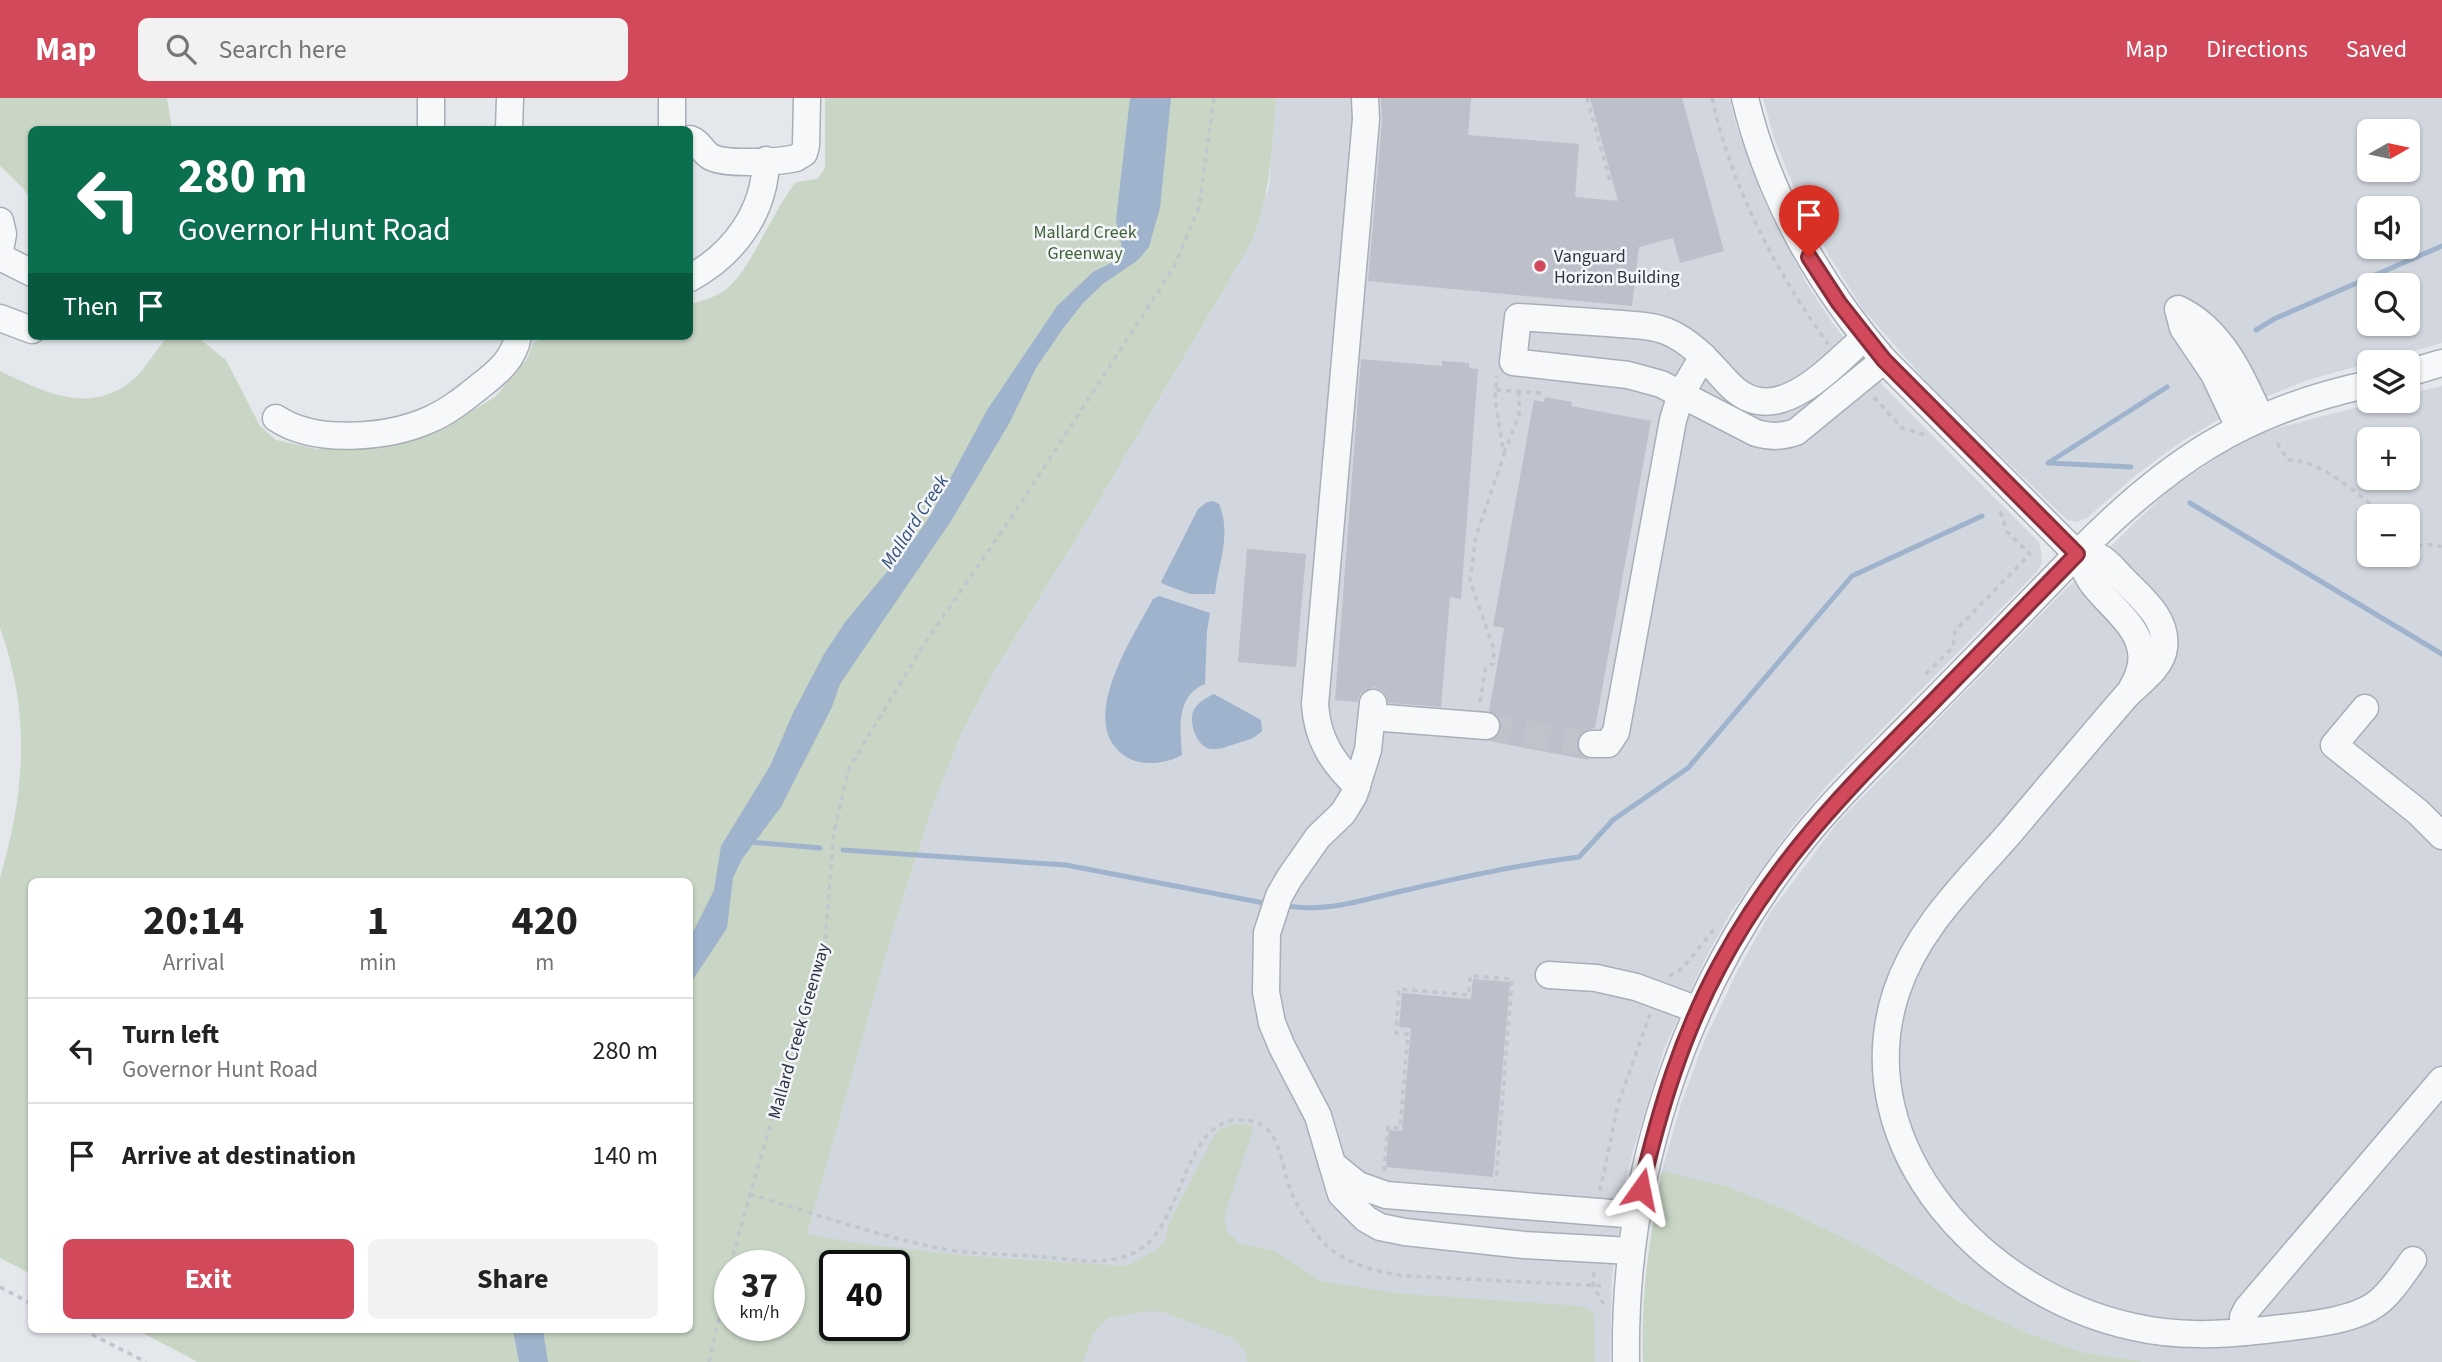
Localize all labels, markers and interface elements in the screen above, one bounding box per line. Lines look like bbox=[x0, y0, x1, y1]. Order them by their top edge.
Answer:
search box bbox=[138, 18, 628, 81]
text: Map bbox=[35, 26, 96, 73]
icon: search bbox=[162, 30, 200, 68]
text: Search here bbox=[218, 31, 347, 68]
text: Map bbox=[2125, 32, 2168, 67]
text: Directions bbox=[2206, 32, 2308, 67]
text: Saved bbox=[2346, 32, 2407, 67]
north arrow bbox=[2357, 119, 2420, 182]
map controls bbox=[2357, 119, 2420, 567]
text: 280 m bbox=[178, 142, 307, 212]
icon: left bbox=[63, 154, 154, 245]
pin bbox=[1779, 185, 1839, 257]
icon: arrive bbox=[1790, 196, 1828, 234]
button: sound bbox=[2357, 196, 2420, 259]
text: Governor Hunt Road bbox=[178, 207, 451, 253]
park label: Mallard Creek Greenway bbox=[1033, 220, 1137, 266]
place label: Vanguard Horizon Building bbox=[1554, 244, 1680, 290]
marker: Vanguard Horizon Building bbox=[1532, 258, 1548, 274]
button: search bbox=[2357, 273, 2420, 336]
icon: arrive bbox=[132, 287, 170, 325]
text: Then bbox=[63, 288, 118, 325]
button: layers bbox=[2357, 350, 2420, 413]
button: + bbox=[2357, 427, 2420, 490]
water label: Mallard Creek bbox=[874, 469, 956, 574]
button: − bbox=[2357, 504, 2420, 567]
text: 20:14 bbox=[143, 891, 244, 951]
text: 1 bbox=[367, 891, 389, 951]
text: 420 bbox=[511, 891, 578, 951]
street label: Mallard Creek Greenway bbox=[762, 940, 836, 1122]
text: Arrival bbox=[163, 946, 225, 979]
text: min bbox=[359, 946, 397, 979]
text: m bbox=[535, 946, 554, 979]
text: Turn left bbox=[122, 1016, 219, 1053]
icon: left bbox=[63, 1032, 101, 1070]
text: 280 m bbox=[592, 1032, 658, 1069]
text: Governor Hunt Road bbox=[122, 1053, 318, 1086]
icon: arrive bbox=[63, 1137, 101, 1175]
text: Arrive at destination bbox=[122, 1137, 356, 1174]
text: 140 m bbox=[592, 1137, 658, 1174]
position arrow bbox=[1604, 1152, 1678, 1226]
button: Exit bbox=[63, 1239, 354, 1319]
button: Share bbox=[368, 1239, 658, 1319]
speed limit sign: 40 bbox=[819, 1250, 910, 1341]
text: 37 bbox=[741, 1261, 778, 1311]
text: km/h bbox=[740, 1300, 779, 1325]

